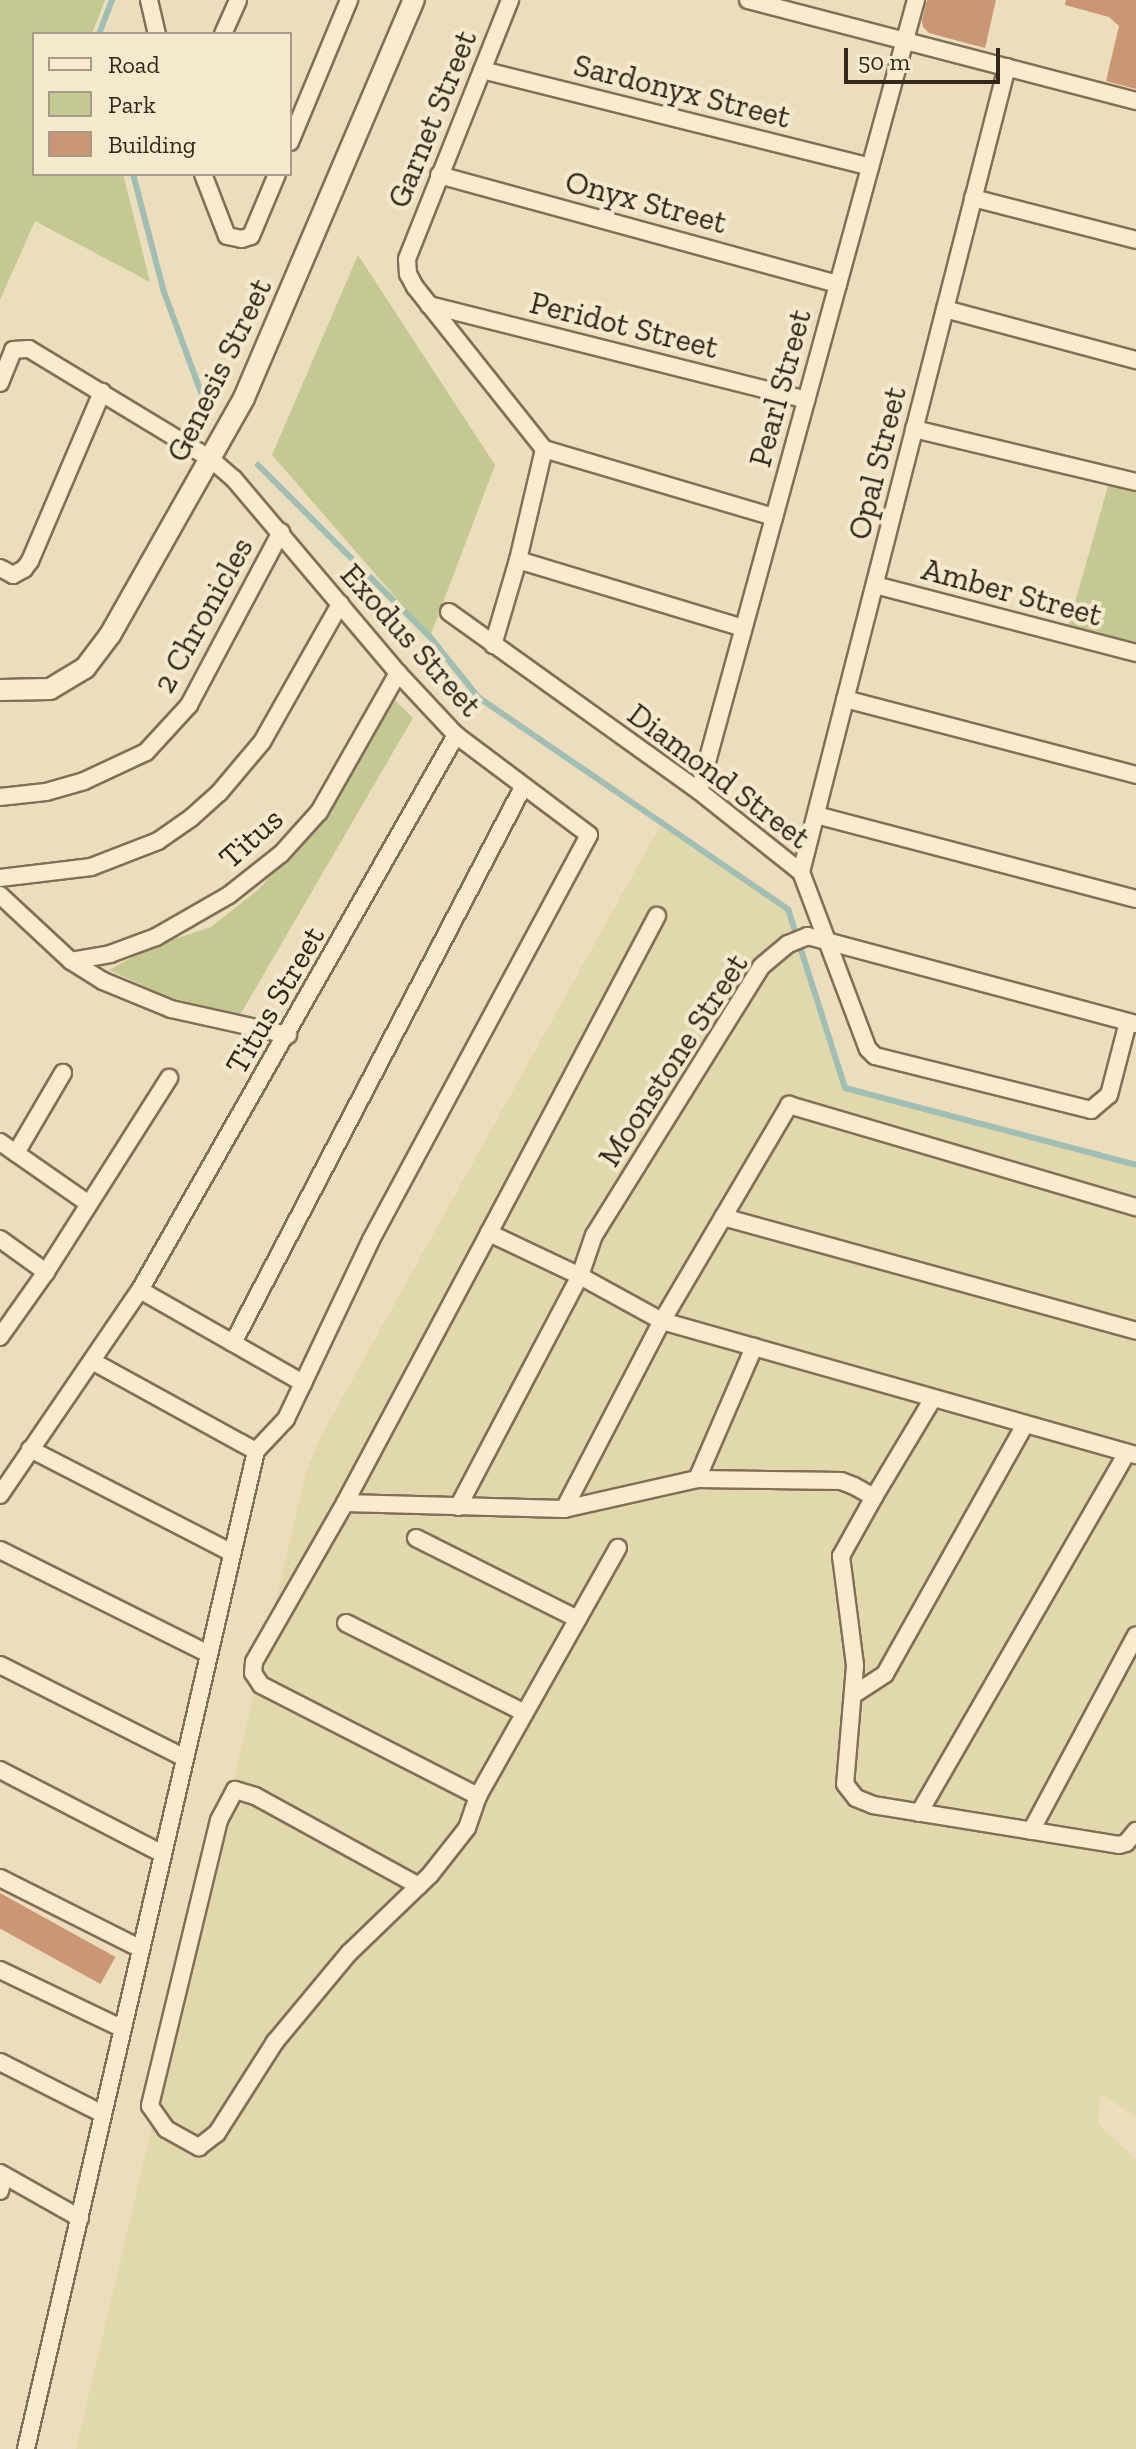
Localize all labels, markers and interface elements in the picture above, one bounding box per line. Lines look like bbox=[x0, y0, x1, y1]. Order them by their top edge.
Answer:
street label: Garnet Street bbox=[379, 25, 485, 213]
legend bbox=[32, 32, 292, 176]
scale bar bbox=[848, 32, 1004, 82]
street label: Sardonyx Street bbox=[570, 46, 794, 136]
text: 50 m bbox=[858, 47, 910, 76]
text: Road bbox=[108, 50, 160, 79]
text: Park bbox=[108, 90, 156, 119]
text: Building bbox=[108, 130, 196, 159]
street label: Onyx Street bbox=[561, 162, 731, 242]
street label: Genesis Street bbox=[158, 272, 280, 468]
street label: Peridot Street bbox=[526, 283, 722, 367]
street label: Pearl Street bbox=[741, 305, 819, 471]
street label: Opal Street bbox=[839, 382, 915, 544]
street label: 2 Chronicles bbox=[145, 531, 261, 699]
street label: Amber Street bbox=[917, 549, 1107, 635]
street label: Exodus Street bbox=[332, 556, 490, 724]
street label: Diamond Street bbox=[620, 695, 818, 857]
street label: Titus bbox=[211, 799, 291, 877]
street label: Titus Street bbox=[217, 919, 333, 1081]
street label: Moonstone Street bbox=[590, 946, 756, 1174]

